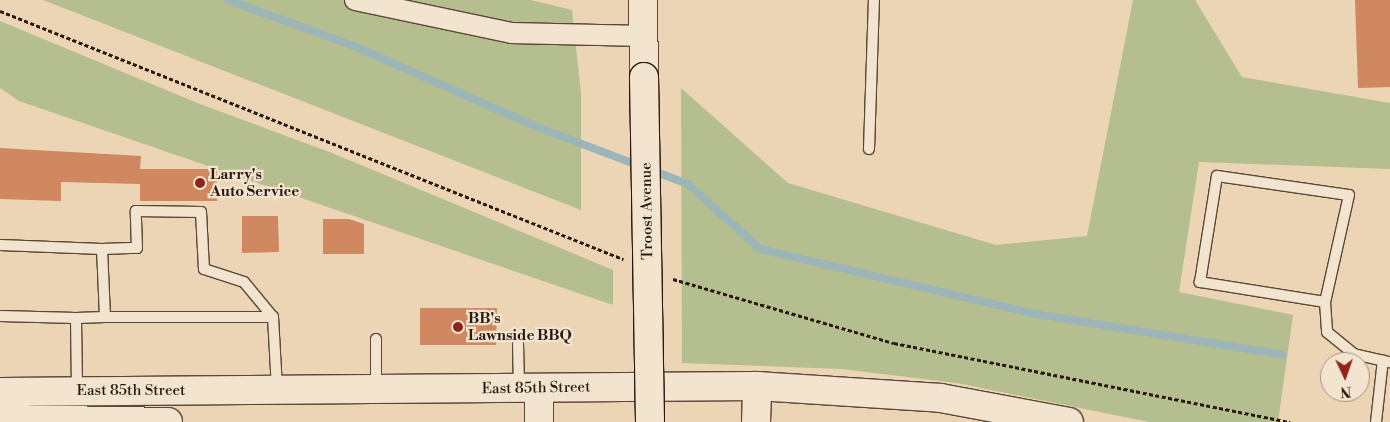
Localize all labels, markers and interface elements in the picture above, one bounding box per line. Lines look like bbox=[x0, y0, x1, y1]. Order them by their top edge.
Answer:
street label: Troost Avenue bbox=[637, 162, 657, 260]
place label: Larry's Auto Service bbox=[210, 165, 299, 200]
marker: Larry's Auto Service bbox=[194, 177, 206, 189]
place label: BB's Lawnside BBQ bbox=[468, 309, 572, 344]
marker: BB's Lawnside BBQ bbox=[452, 321, 464, 333]
north arrow bbox=[1320, 352, 1370, 402]
street label: East 85th Street bbox=[481, 378, 591, 398]
street label: East 85th Street bbox=[77, 382, 185, 400]
text: N bbox=[1340, 382, 1352, 400]

